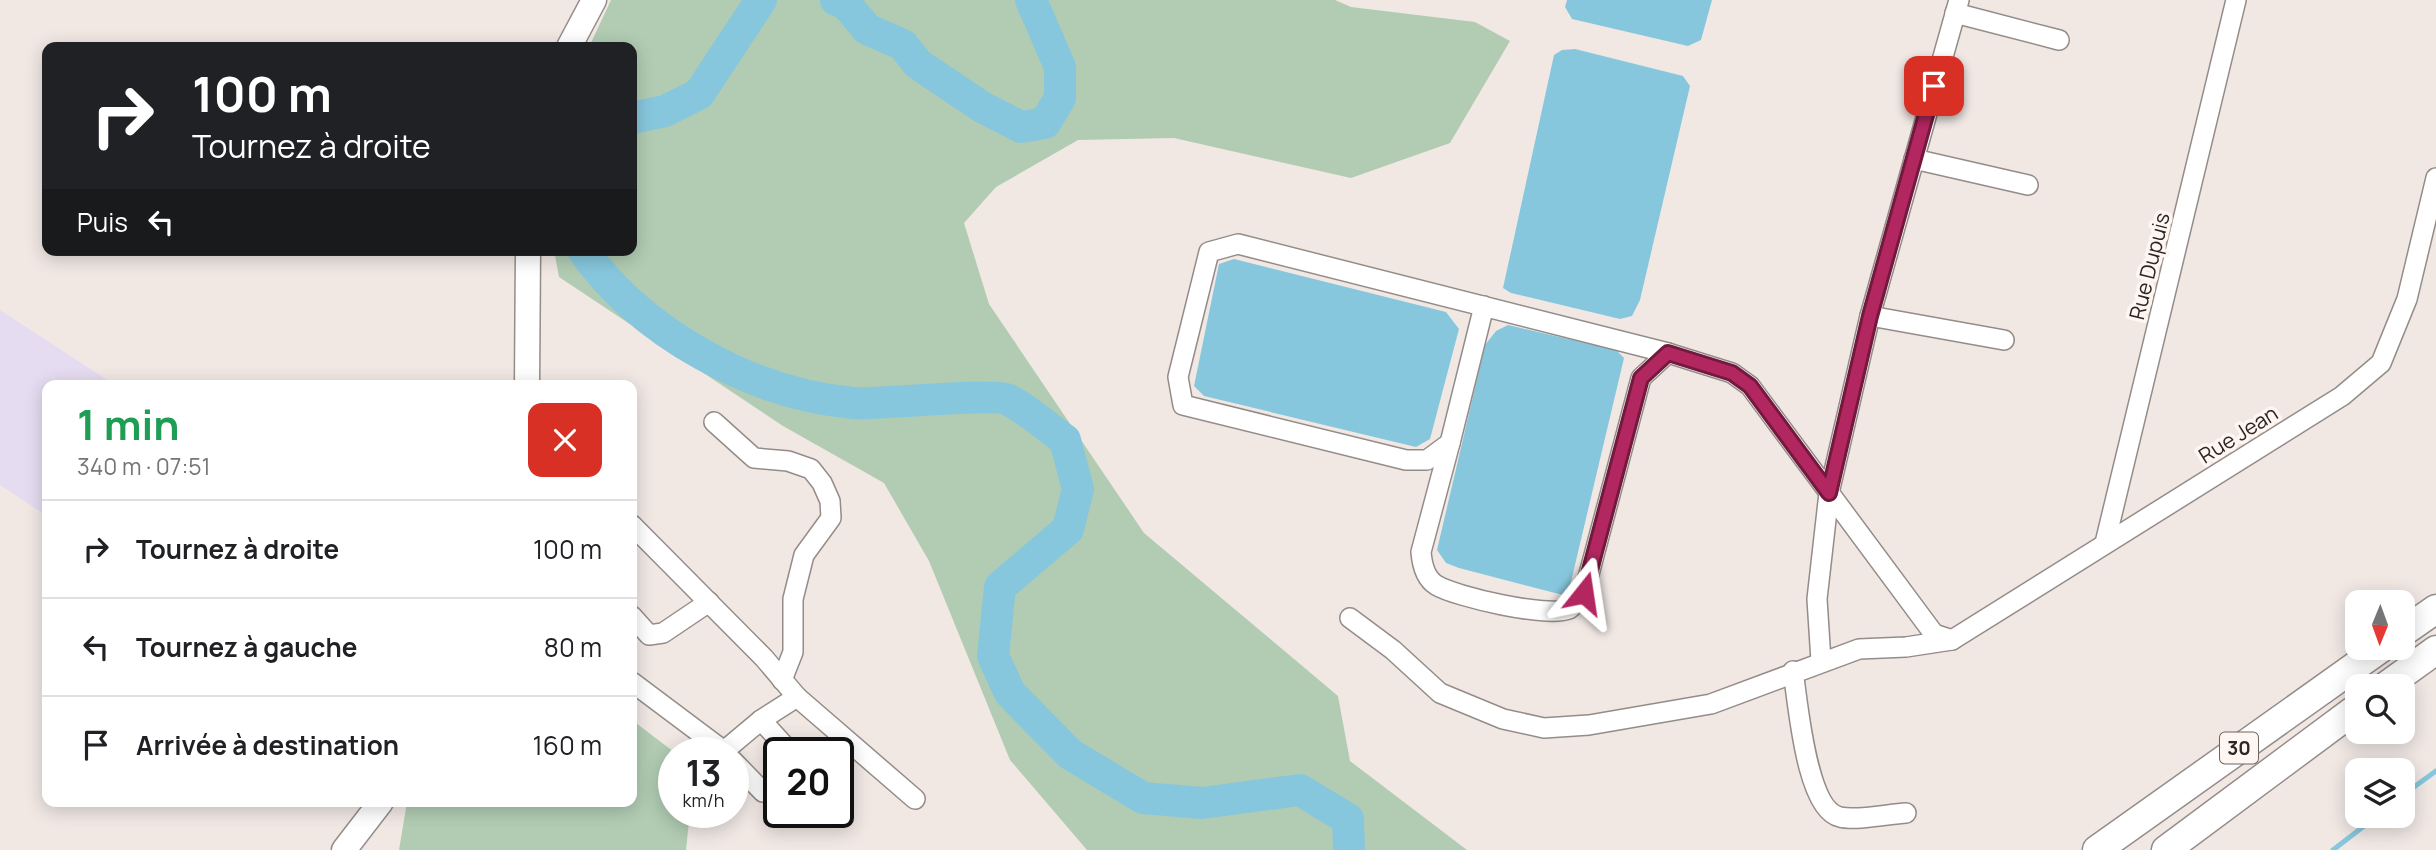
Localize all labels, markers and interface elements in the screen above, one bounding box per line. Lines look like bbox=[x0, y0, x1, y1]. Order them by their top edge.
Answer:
pin bbox=[1904, 56, 1964, 116]
text: 100 m bbox=[192, 60, 332, 127]
icon: arrive bbox=[1915, 67, 1953, 105]
icon: right bbox=[77, 70, 168, 161]
text: Tournez à droite bbox=[192, 124, 431, 168]
icon: left bbox=[142, 203, 180, 241]
text: Puis bbox=[77, 204, 128, 240]
street label: Rue Dupuis bbox=[2122, 209, 2176, 323]
text: 1 min bbox=[77, 395, 180, 453]
street label: Rue Jean bbox=[2193, 399, 2283, 469]
button: close bbox=[528, 403, 602, 477]
text: 340 m · 07:51 bbox=[77, 450, 211, 482]
icon: right bbox=[77, 530, 115, 568]
text: Tournez à droite bbox=[136, 531, 339, 567]
text: 100 m bbox=[533, 531, 602, 567]
position arrow bbox=[1547, 556, 1621, 630]
north arrow bbox=[2345, 590, 2415, 660]
map controls bbox=[2345, 590, 2415, 828]
icon: left bbox=[77, 628, 115, 666]
text: Tournez à gauche bbox=[136, 629, 357, 665]
text: 80 m bbox=[544, 629, 602, 665]
button: search bbox=[2345, 674, 2415, 744]
icon: arrive bbox=[77, 726, 115, 764]
text: Arrivée à destination bbox=[136, 727, 399, 763]
text: 160 m bbox=[533, 727, 602, 763]
road number: 30 bbox=[2220, 733, 2258, 764]
speed limit sign: 20 bbox=[763, 737, 854, 828]
text: 13 bbox=[686, 749, 721, 797]
button: layers bbox=[2345, 758, 2415, 828]
text: km/h bbox=[683, 788, 724, 812]

